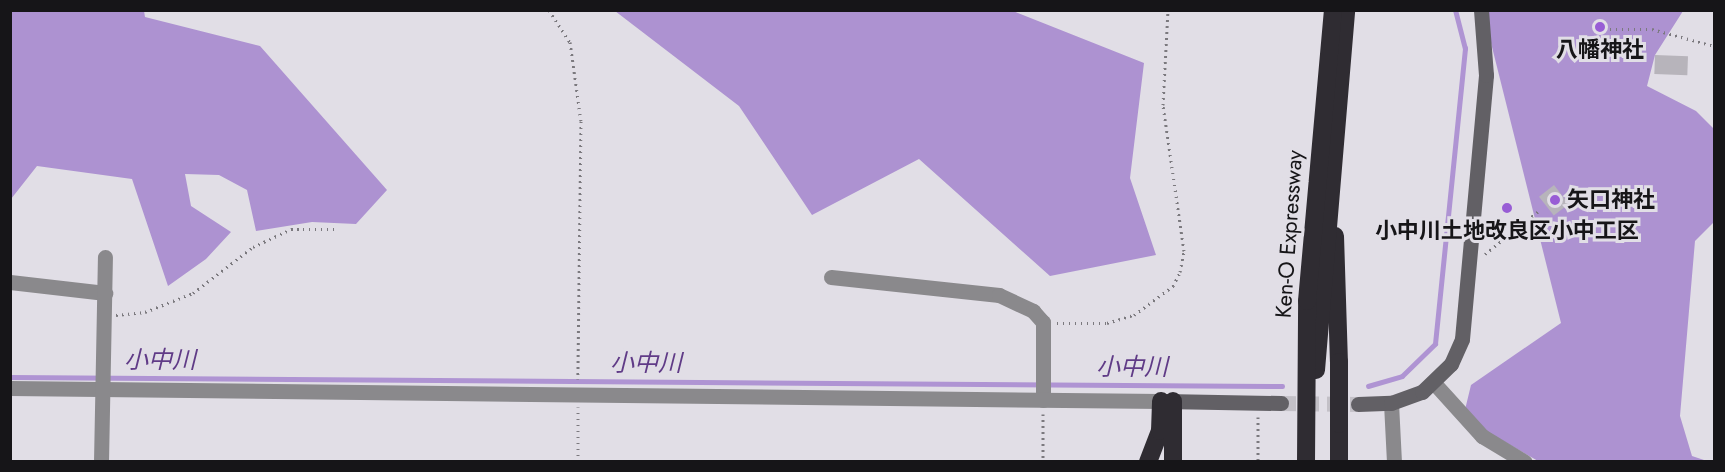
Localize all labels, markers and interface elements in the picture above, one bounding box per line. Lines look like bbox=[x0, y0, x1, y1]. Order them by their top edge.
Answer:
marker: 八幡神社 bbox=[1593, 20, 1607, 34]
place label: 八幡神社 bbox=[1556, 37, 1644, 63]
street label: Ken-O Expressway bbox=[1270, 149, 1308, 319]
place label: 矢口神社 bbox=[1567, 187, 1655, 213]
marker: 矢口神社 bbox=[1548, 193, 1562, 207]
marker: 小中川土地改良区小中工区 bbox=[1500, 201, 1514, 215]
place label: 小中川土地改良区小中工区 bbox=[1375, 218, 1639, 244]
water label: 小中川 bbox=[124, 346, 196, 374]
water label: 小中川 bbox=[610, 349, 682, 377]
water label: 小中川 bbox=[1096, 353, 1168, 381]

